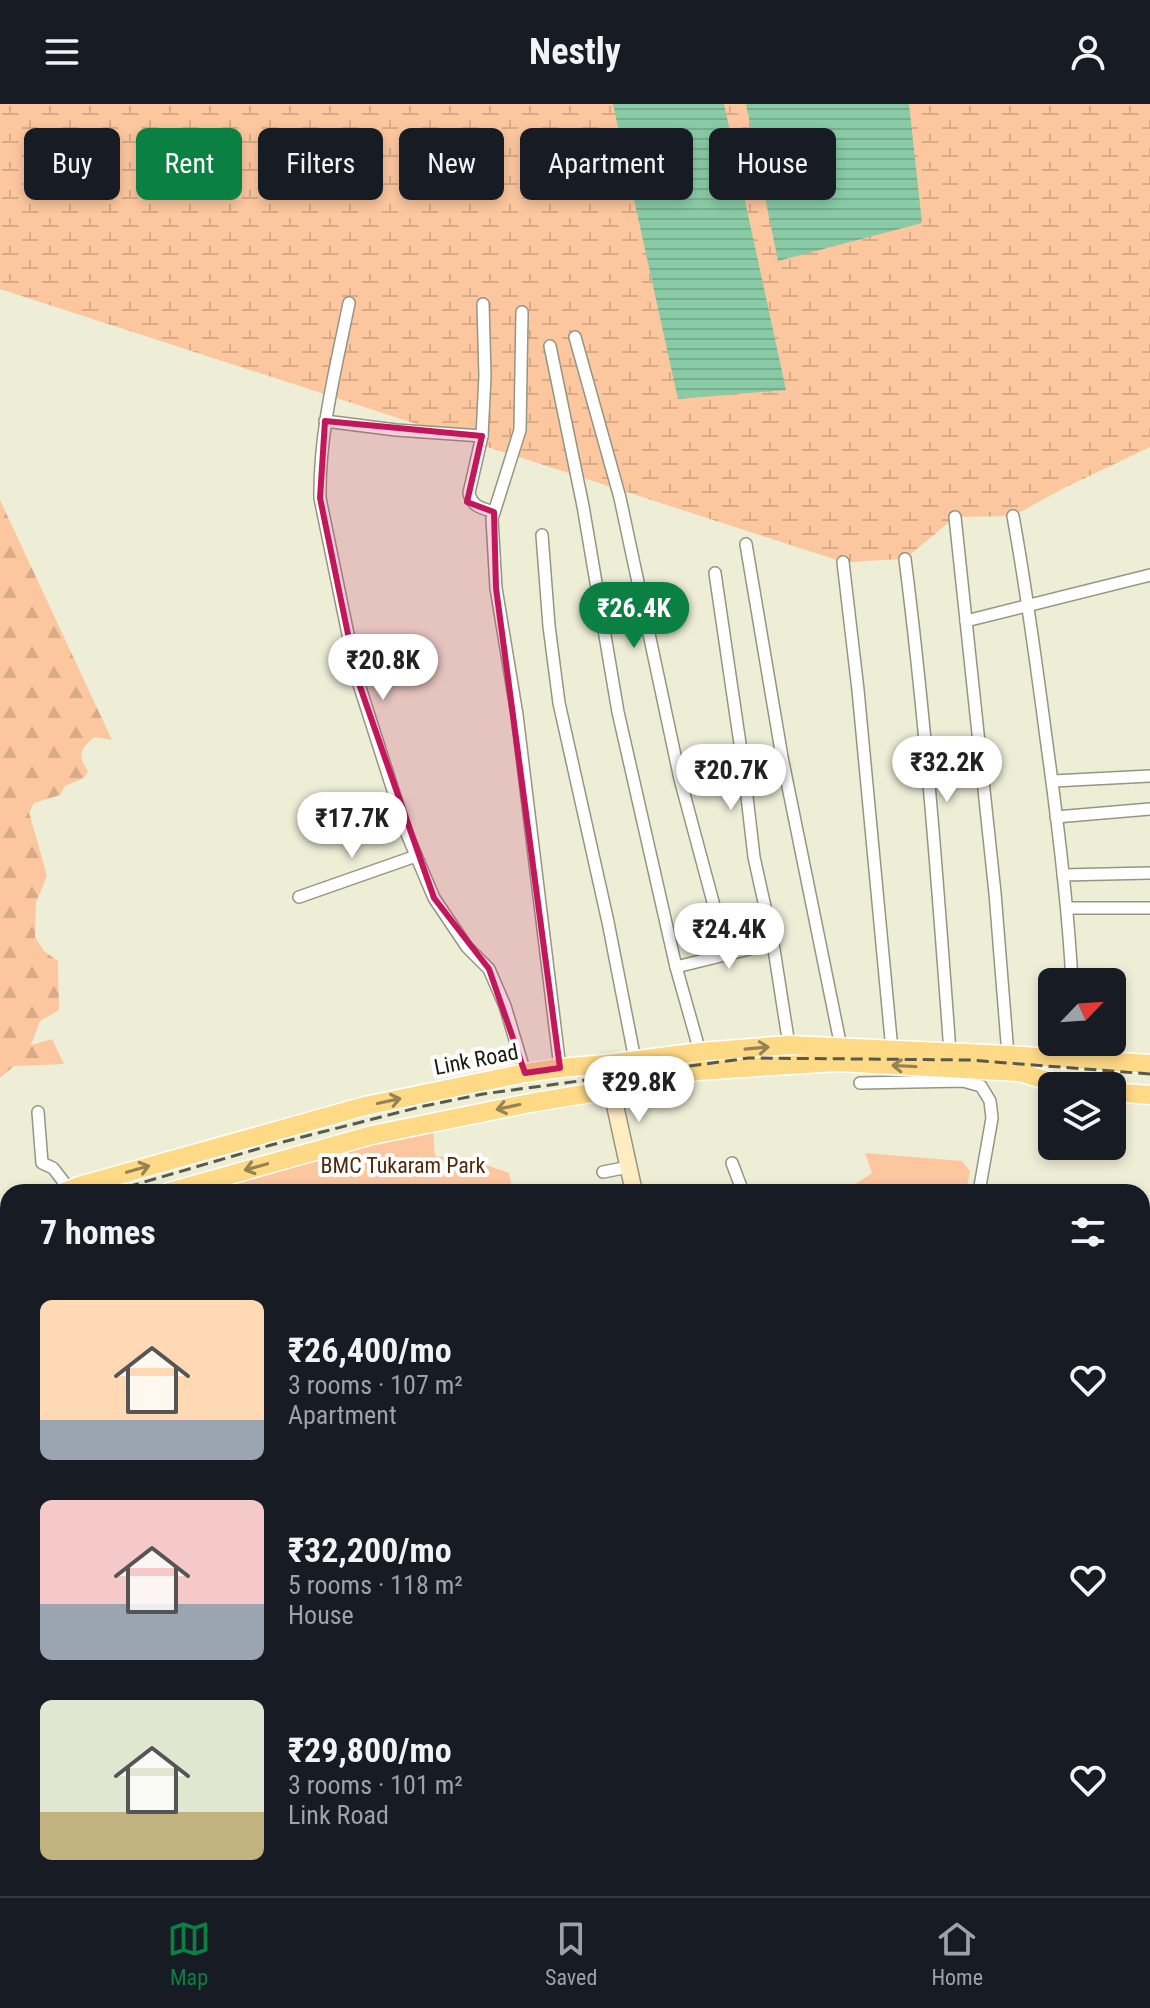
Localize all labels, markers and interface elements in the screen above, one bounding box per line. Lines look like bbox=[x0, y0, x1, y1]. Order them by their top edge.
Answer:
icon: menu bbox=[40, 30, 84, 74]
icon: person bbox=[1066, 30, 1110, 74]
text: Nestly bbox=[529, 31, 621, 73]
chip: Buy bbox=[24, 128, 120, 200]
chip: Rent bbox=[136, 128, 242, 200]
chip: Filters bbox=[258, 128, 383, 200]
chip: New bbox=[399, 128, 504, 200]
chip: Apartment bbox=[520, 128, 693, 200]
chip: House bbox=[709, 128, 836, 200]
pin: ₹26.4K bbox=[569, 582, 699, 650]
text: ₹26.4K bbox=[597, 593, 671, 623]
pin: ₹20.8K bbox=[318, 634, 448, 702]
text: ₹20.8K bbox=[346, 645, 420, 675]
pin: ₹32.2K bbox=[882, 736, 1012, 804]
pin: ₹20.7K bbox=[666, 744, 796, 812]
text: ₹32.2K bbox=[910, 747, 984, 777]
text: ₹20.7K bbox=[694, 755, 768, 785]
pin: ₹17.7K bbox=[287, 792, 417, 860]
text: ₹17.7K bbox=[315, 803, 389, 833]
pin: ₹24.4K bbox=[664, 903, 794, 971]
text: ₹24.4K bbox=[692, 914, 766, 944]
north arrow bbox=[1038, 968, 1126, 1056]
map controls bbox=[1038, 968, 1126, 1160]
street label: Link Road bbox=[432, 1039, 520, 1080]
one-way arrow bbox=[743, 1040, 770, 1055]
pin: ₹29.8K bbox=[574, 1056, 704, 1124]
one-way arrow bbox=[891, 1059, 918, 1074]
text: ₹29.8K bbox=[602, 1067, 676, 1097]
button: layers bbox=[1038, 1072, 1126, 1160]
one-way arrow bbox=[376, 1093, 401, 1108]
one-way arrow bbox=[496, 1101, 522, 1116]
park label: BMC Tukaram Park bbox=[321, 1153, 486, 1178]
one-way arrow bbox=[125, 1161, 151, 1176]
one-way arrow bbox=[243, 1161, 269, 1176]
icon: filters bbox=[1066, 1210, 1110, 1254]
text: 7 homes bbox=[40, 1212, 156, 1252]
text: ₹26,400/mo bbox=[288, 1330, 452, 1370]
icon: home bbox=[104, 1332, 200, 1428]
icon: heart bbox=[1066, 1358, 1110, 1402]
text: 3 rooms · 107 m² bbox=[288, 1370, 463, 1400]
text: Apartment bbox=[288, 1400, 397, 1430]
text: ₹32,200/mo bbox=[288, 1530, 452, 1570]
icon: home bbox=[104, 1532, 200, 1628]
icon: heart bbox=[1066, 1558, 1110, 1602]
text: 5 rooms · 118 m² bbox=[288, 1570, 463, 1600]
text: House bbox=[288, 1600, 354, 1630]
text: ₹29,800/mo bbox=[288, 1730, 452, 1770]
icon: home bbox=[104, 1732, 200, 1828]
icon: heart bbox=[1066, 1758, 1110, 1802]
text: 3 rooms · 101 m² bbox=[288, 1770, 463, 1800]
text: Link Road bbox=[288, 1800, 389, 1830]
tab: Map bbox=[167, 1917, 211, 1990]
tab: Saved bbox=[545, 1917, 597, 1990]
tab: Home bbox=[931, 1917, 983, 1990]

